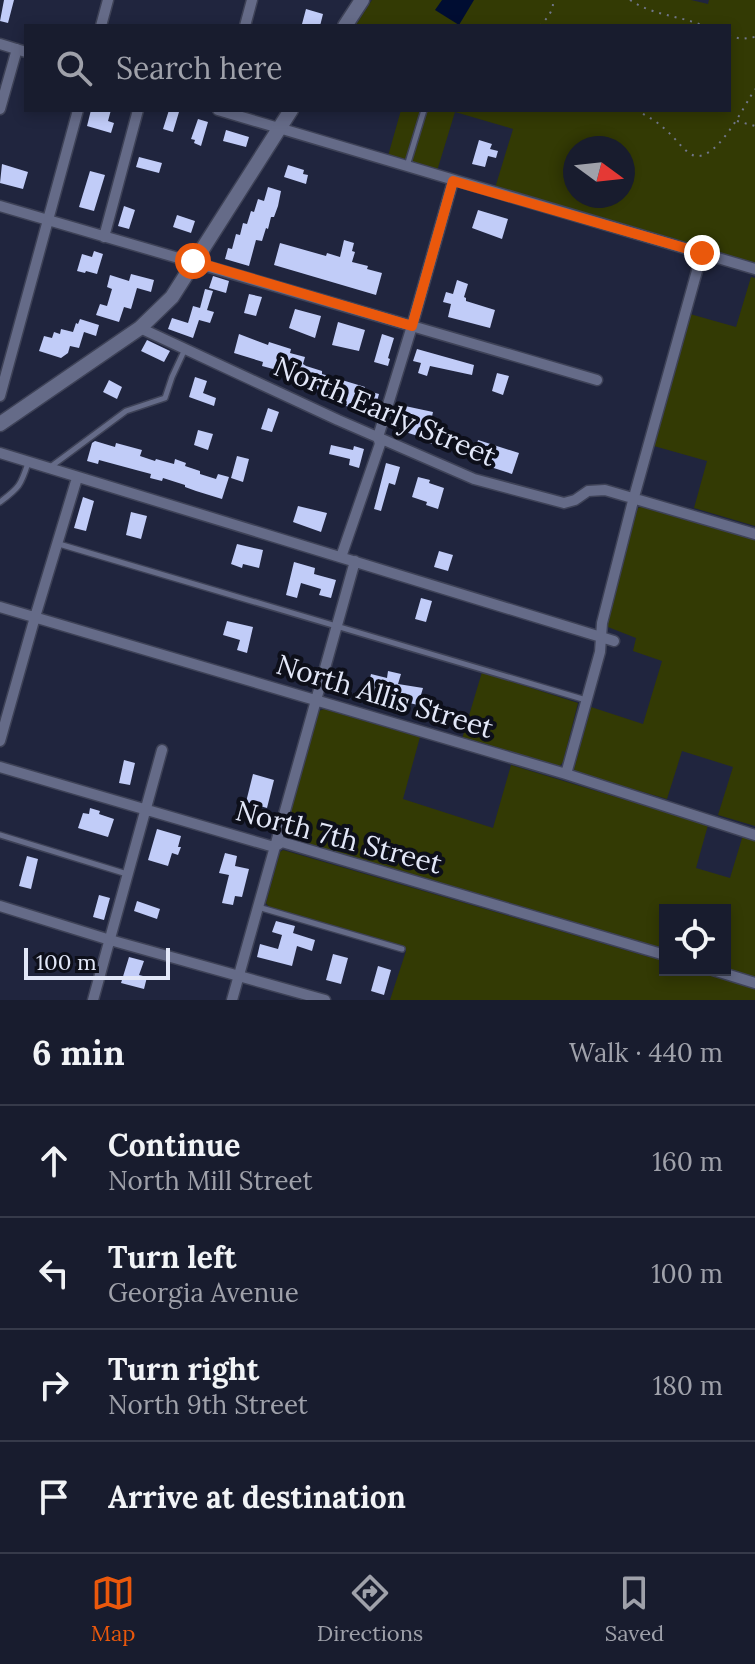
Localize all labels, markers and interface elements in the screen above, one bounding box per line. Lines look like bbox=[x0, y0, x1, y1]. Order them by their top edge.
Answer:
search box bbox=[24, 24, 731, 112]
icon: search bbox=[52, 46, 96, 90]
text: Search here bbox=[116, 49, 283, 87]
north arrow bbox=[563, 136, 635, 208]
route end bbox=[684, 235, 720, 271]
route start bbox=[175, 243, 211, 279]
street label: North Early Street bbox=[269, 348, 502, 474]
street label: North Allis Street bbox=[272, 646, 498, 746]
street label: North 7th Street bbox=[232, 792, 446, 882]
map controls bbox=[659, 904, 731, 976]
button: locate bbox=[659, 904, 731, 976]
scale bar bbox=[24, 944, 170, 980]
text: 100 m bbox=[36, 948, 97, 976]
text: 6 min bbox=[32, 1031, 125, 1074]
text: Walk · 440 m bbox=[569, 1036, 723, 1069]
text: Continue bbox=[108, 1126, 240, 1164]
icon: ahead bbox=[32, 1139, 76, 1183]
text: 160 m bbox=[652, 1145, 723, 1178]
text: North Mill Street bbox=[108, 1164, 313, 1197]
text: Turn left bbox=[108, 1238, 236, 1276]
icon: left bbox=[32, 1251, 76, 1295]
text: 100 m bbox=[651, 1257, 723, 1290]
text: Georgia Avenue bbox=[108, 1276, 299, 1309]
text: Turn right bbox=[108, 1350, 259, 1388]
icon: right bbox=[32, 1363, 76, 1407]
text: 180 m bbox=[653, 1369, 723, 1402]
text: North 9th Street bbox=[108, 1388, 308, 1421]
icon: arrive bbox=[32, 1475, 76, 1519]
text: Arrive at destination bbox=[108, 1478, 406, 1516]
tab: Map bbox=[91, 1571, 135, 1647]
tab: Directions bbox=[317, 1571, 423, 1647]
tab: Saved bbox=[605, 1571, 664, 1647]

